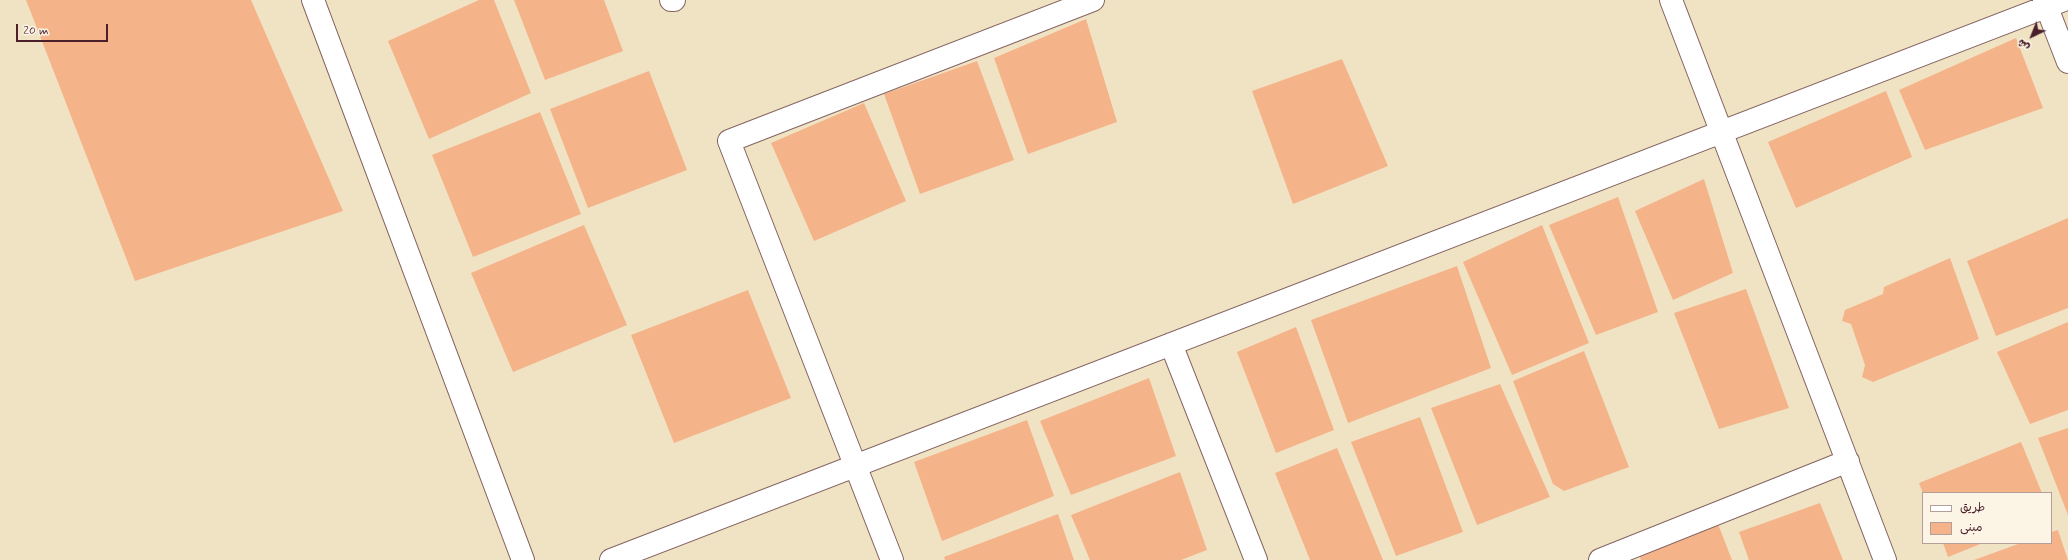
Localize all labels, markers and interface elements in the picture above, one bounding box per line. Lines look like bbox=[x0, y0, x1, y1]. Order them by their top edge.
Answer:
scale bar bbox=[18, 16, 110, 42]
north arrow bbox=[2012, 16, 2052, 56]
text: 20 m bbox=[23, 23, 49, 39]
text: ش bbox=[2015, 36, 2033, 54]
legend bbox=[1922, 492, 2052, 544]
text: طريق bbox=[1960, 500, 1985, 516]
text: مبنى bbox=[1960, 520, 1983, 536]

